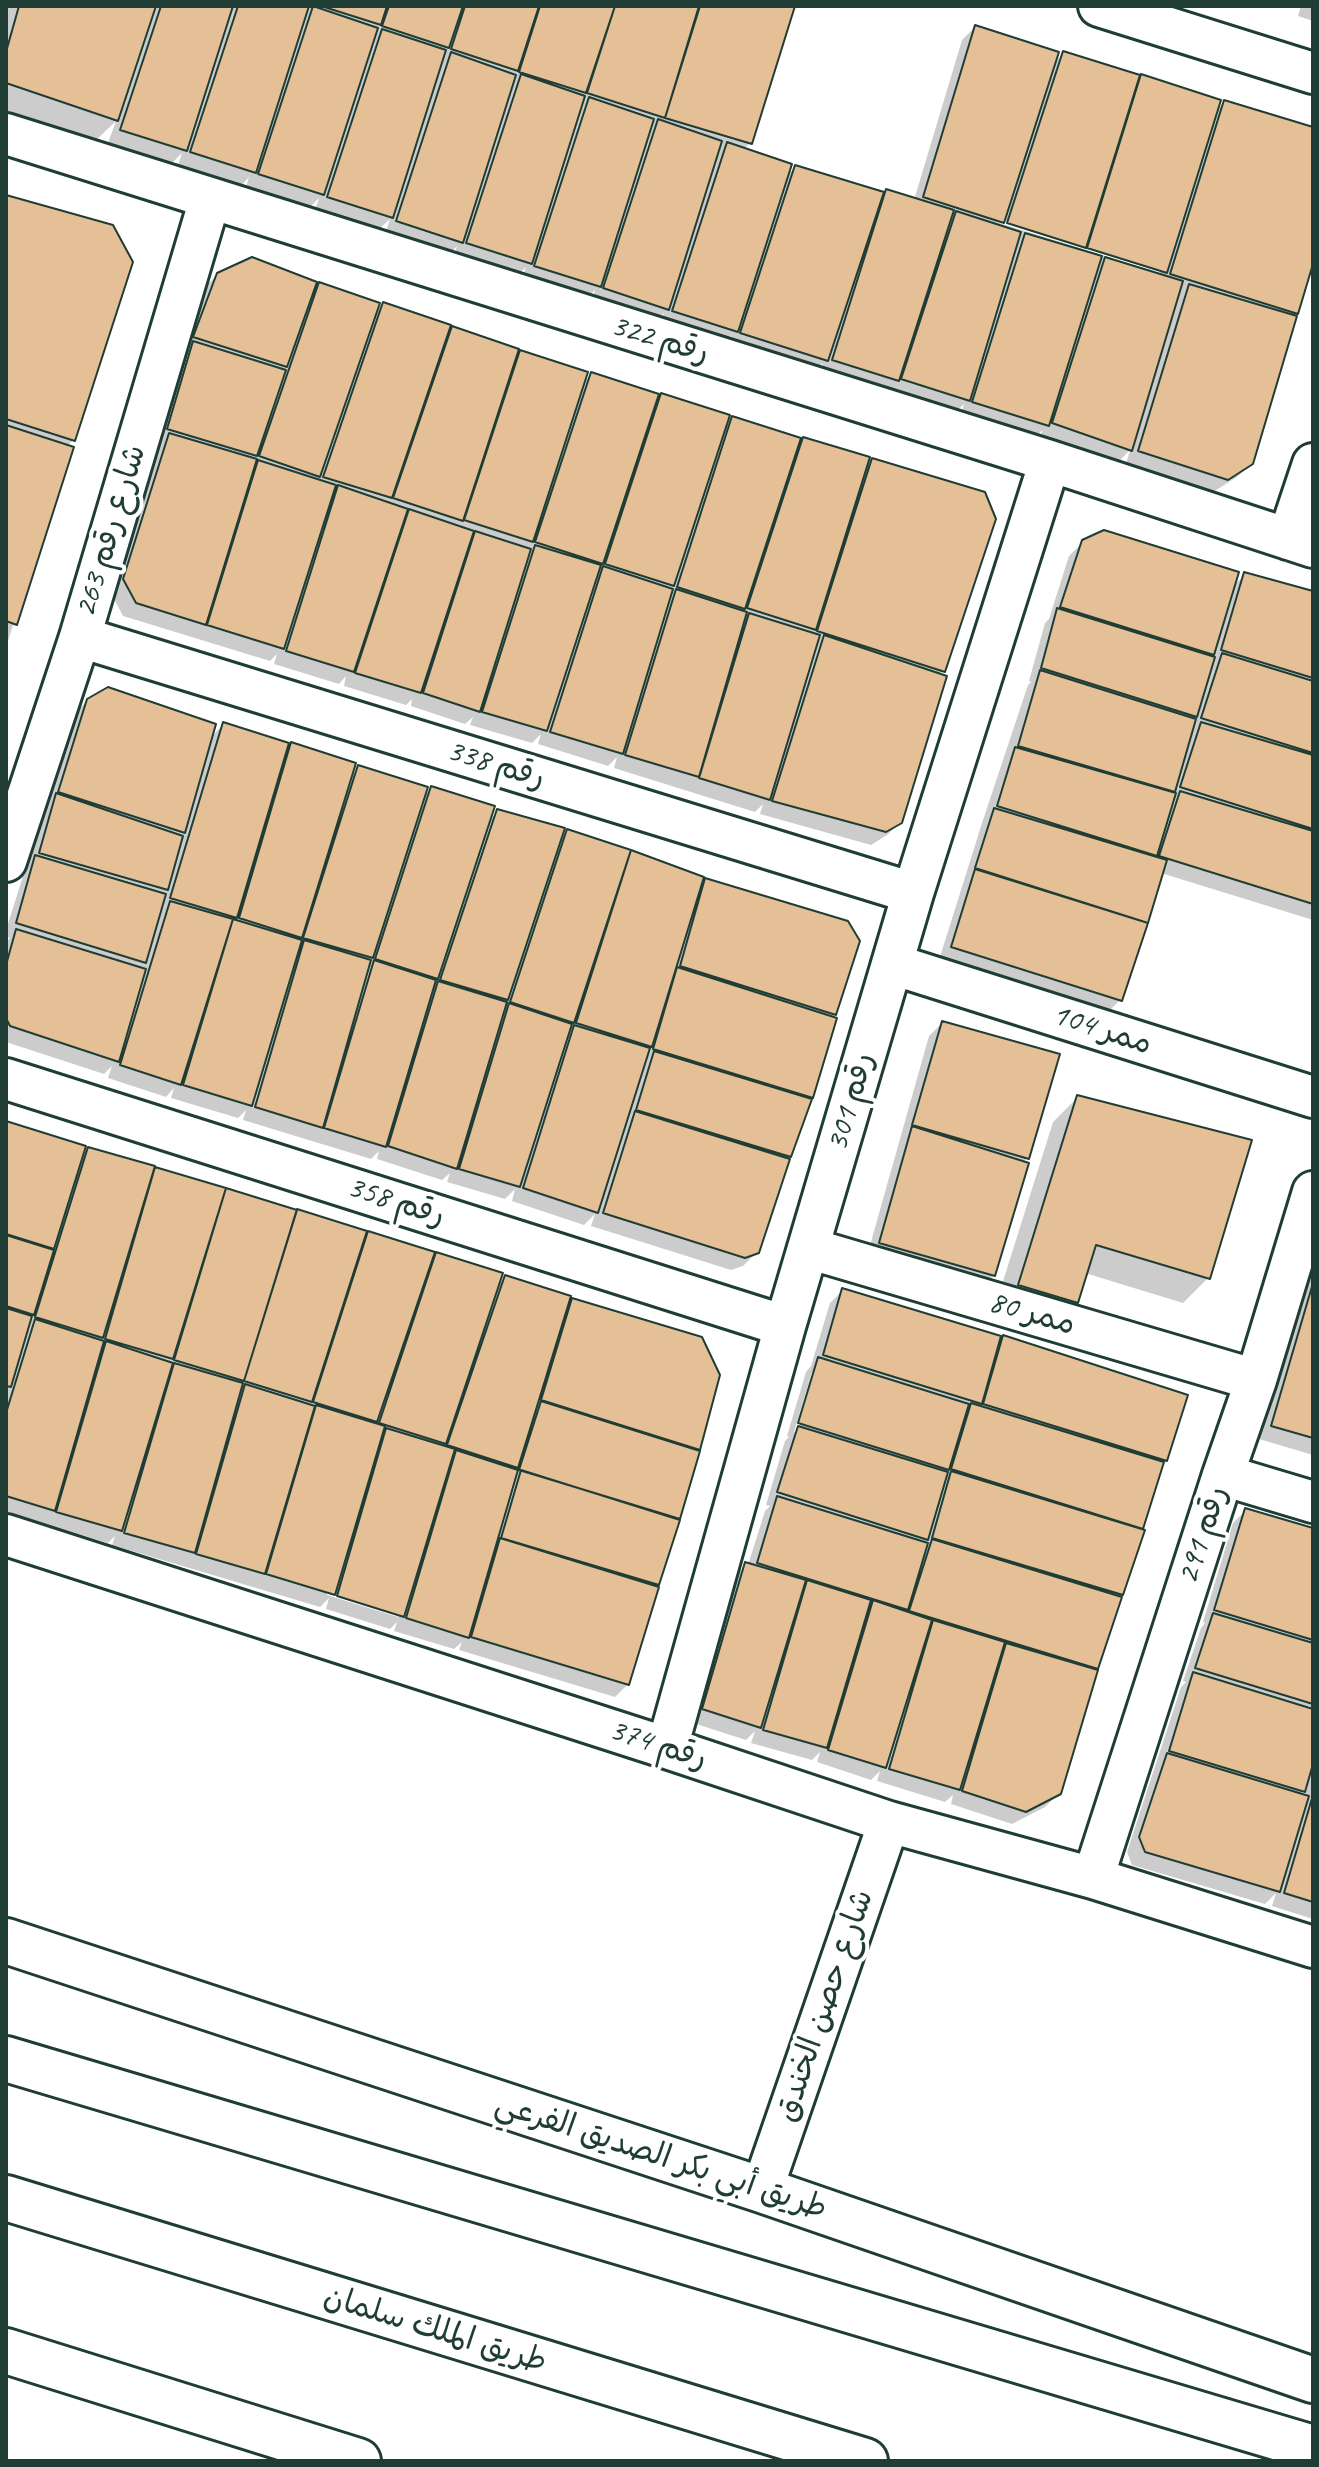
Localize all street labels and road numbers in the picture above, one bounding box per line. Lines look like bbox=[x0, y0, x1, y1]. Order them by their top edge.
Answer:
street label: رقم 322 bbox=[606, 307, 714, 373]
street label: شارع رقم 263 bbox=[67, 440, 155, 622]
street label: رقم 338 bbox=[442, 732, 550, 798]
street label: ممر 104 bbox=[1047, 996, 1157, 1064]
street label: رقم 301 bbox=[819, 1048, 883, 1156]
street label: رقم 358 bbox=[342, 1168, 450, 1236]
street label: ممر 80 bbox=[984, 1283, 1080, 1345]
street label: رقم 291 bbox=[1169, 1481, 1237, 1589]
street label: رقم 374 bbox=[604, 1711, 712, 1779]
street label: شارع حصن الخندق bbox=[767, 1885, 883, 2127]
street label: طريق أبي بكر الصديق الفرعي bbox=[490, 2085, 832, 2229]
street label: طريق الملك سلمان bbox=[319, 2278, 551, 2382]

